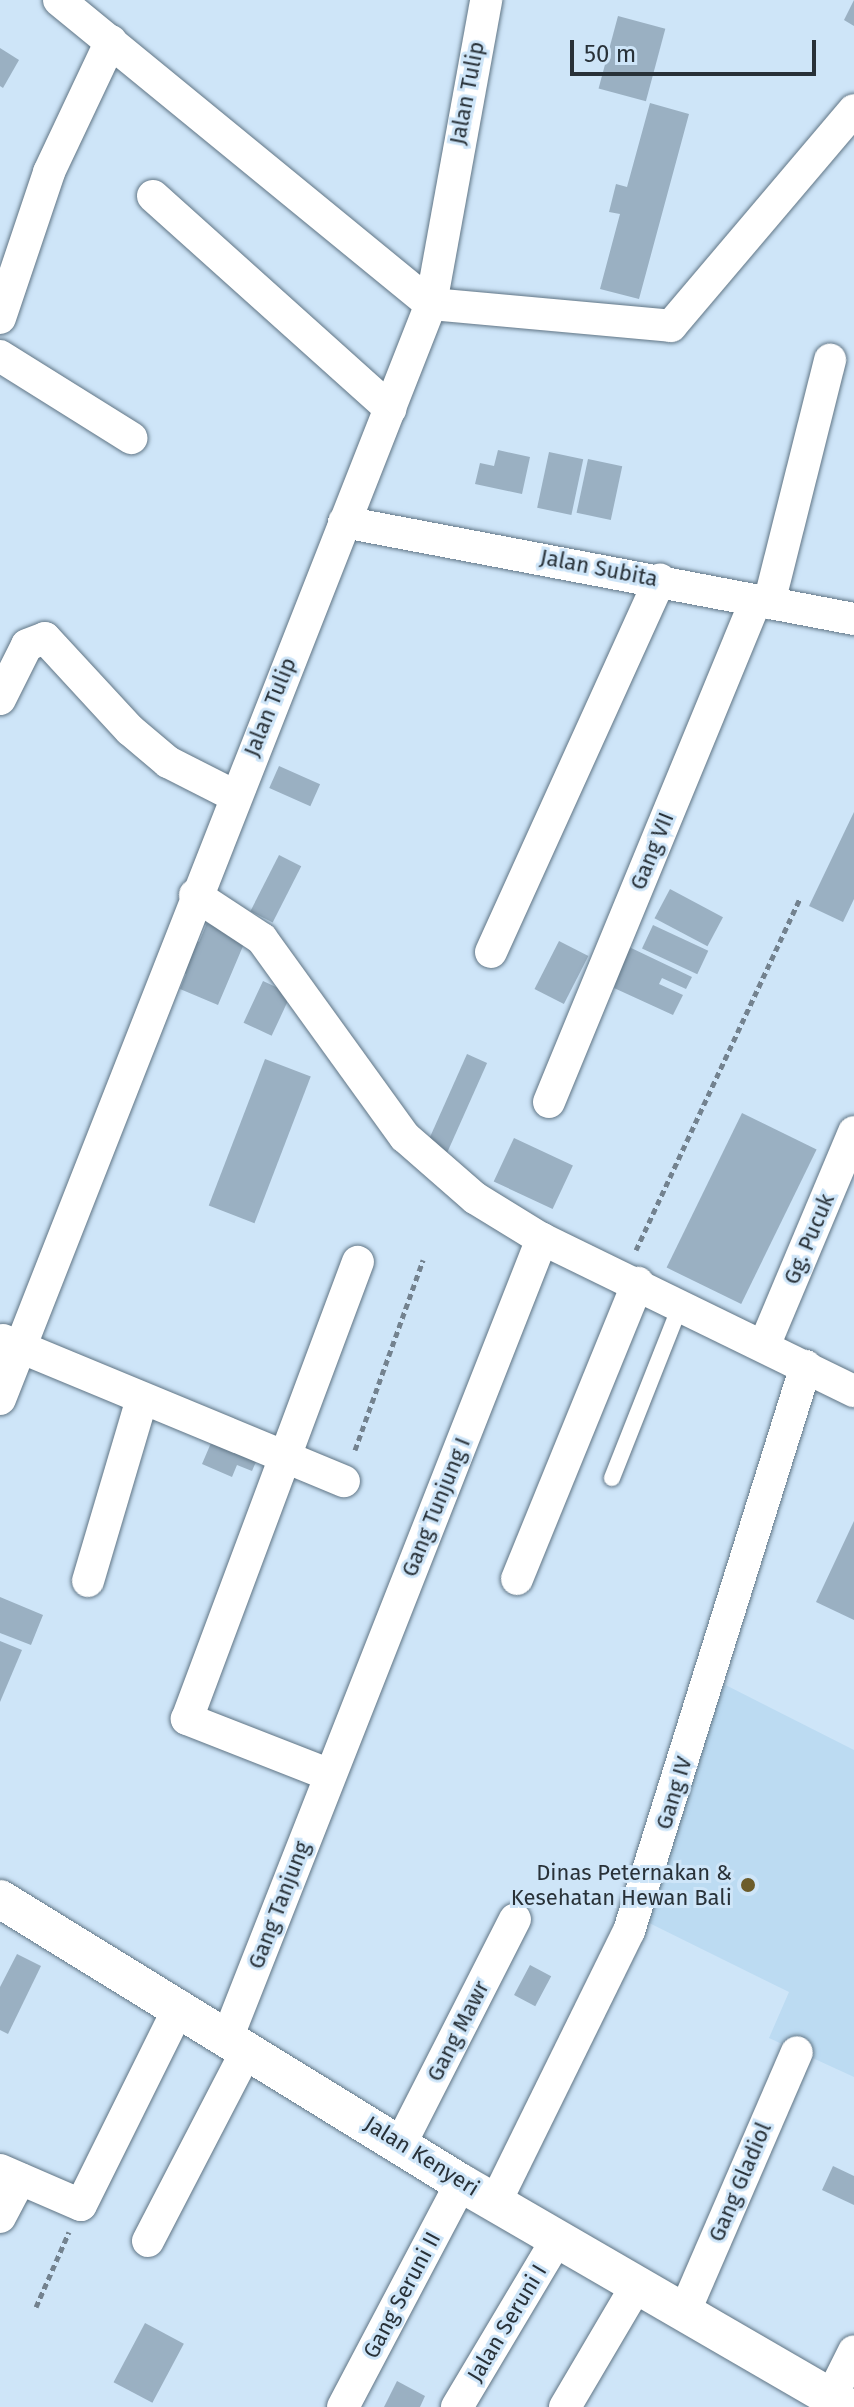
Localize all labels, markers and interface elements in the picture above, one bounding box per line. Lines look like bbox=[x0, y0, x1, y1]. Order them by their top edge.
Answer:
scale bar bbox=[574, 24, 820, 74]
street label: Jalan Tulip bbox=[444, 39, 490, 147]
text: 50 m bbox=[584, 40, 636, 68]
street label: Jalan Subita bbox=[538, 544, 660, 592]
street label: Jalan Tulip bbox=[238, 654, 302, 760]
street label: Gang VII bbox=[625, 808, 679, 894]
street label: Gg. Pucuk bbox=[778, 1190, 840, 1288]
street label: Gang Tunjung I bbox=[396, 1434, 476, 1580]
street label: Gang IV bbox=[650, 1753, 698, 1833]
street label: Gang Tanjung bbox=[243, 1838, 315, 1972]
place label: Dinas Peternakan & Kesehatan Hewan Bali bbox=[511, 1859, 732, 1910]
marker: Dinas Peternakan & Kesehatan Hewan Bali bbox=[739, 1876, 757, 1894]
street label: Gang Mawr bbox=[421, 1976, 495, 2086]
street label: Jalan Kenyeri bbox=[360, 2110, 484, 2202]
street label: Gang Gladiol bbox=[703, 2118, 777, 2246]
street label: Gang Seruni II bbox=[358, 2227, 446, 2363]
street label: Jalan Seruni I bbox=[462, 2260, 552, 2386]

